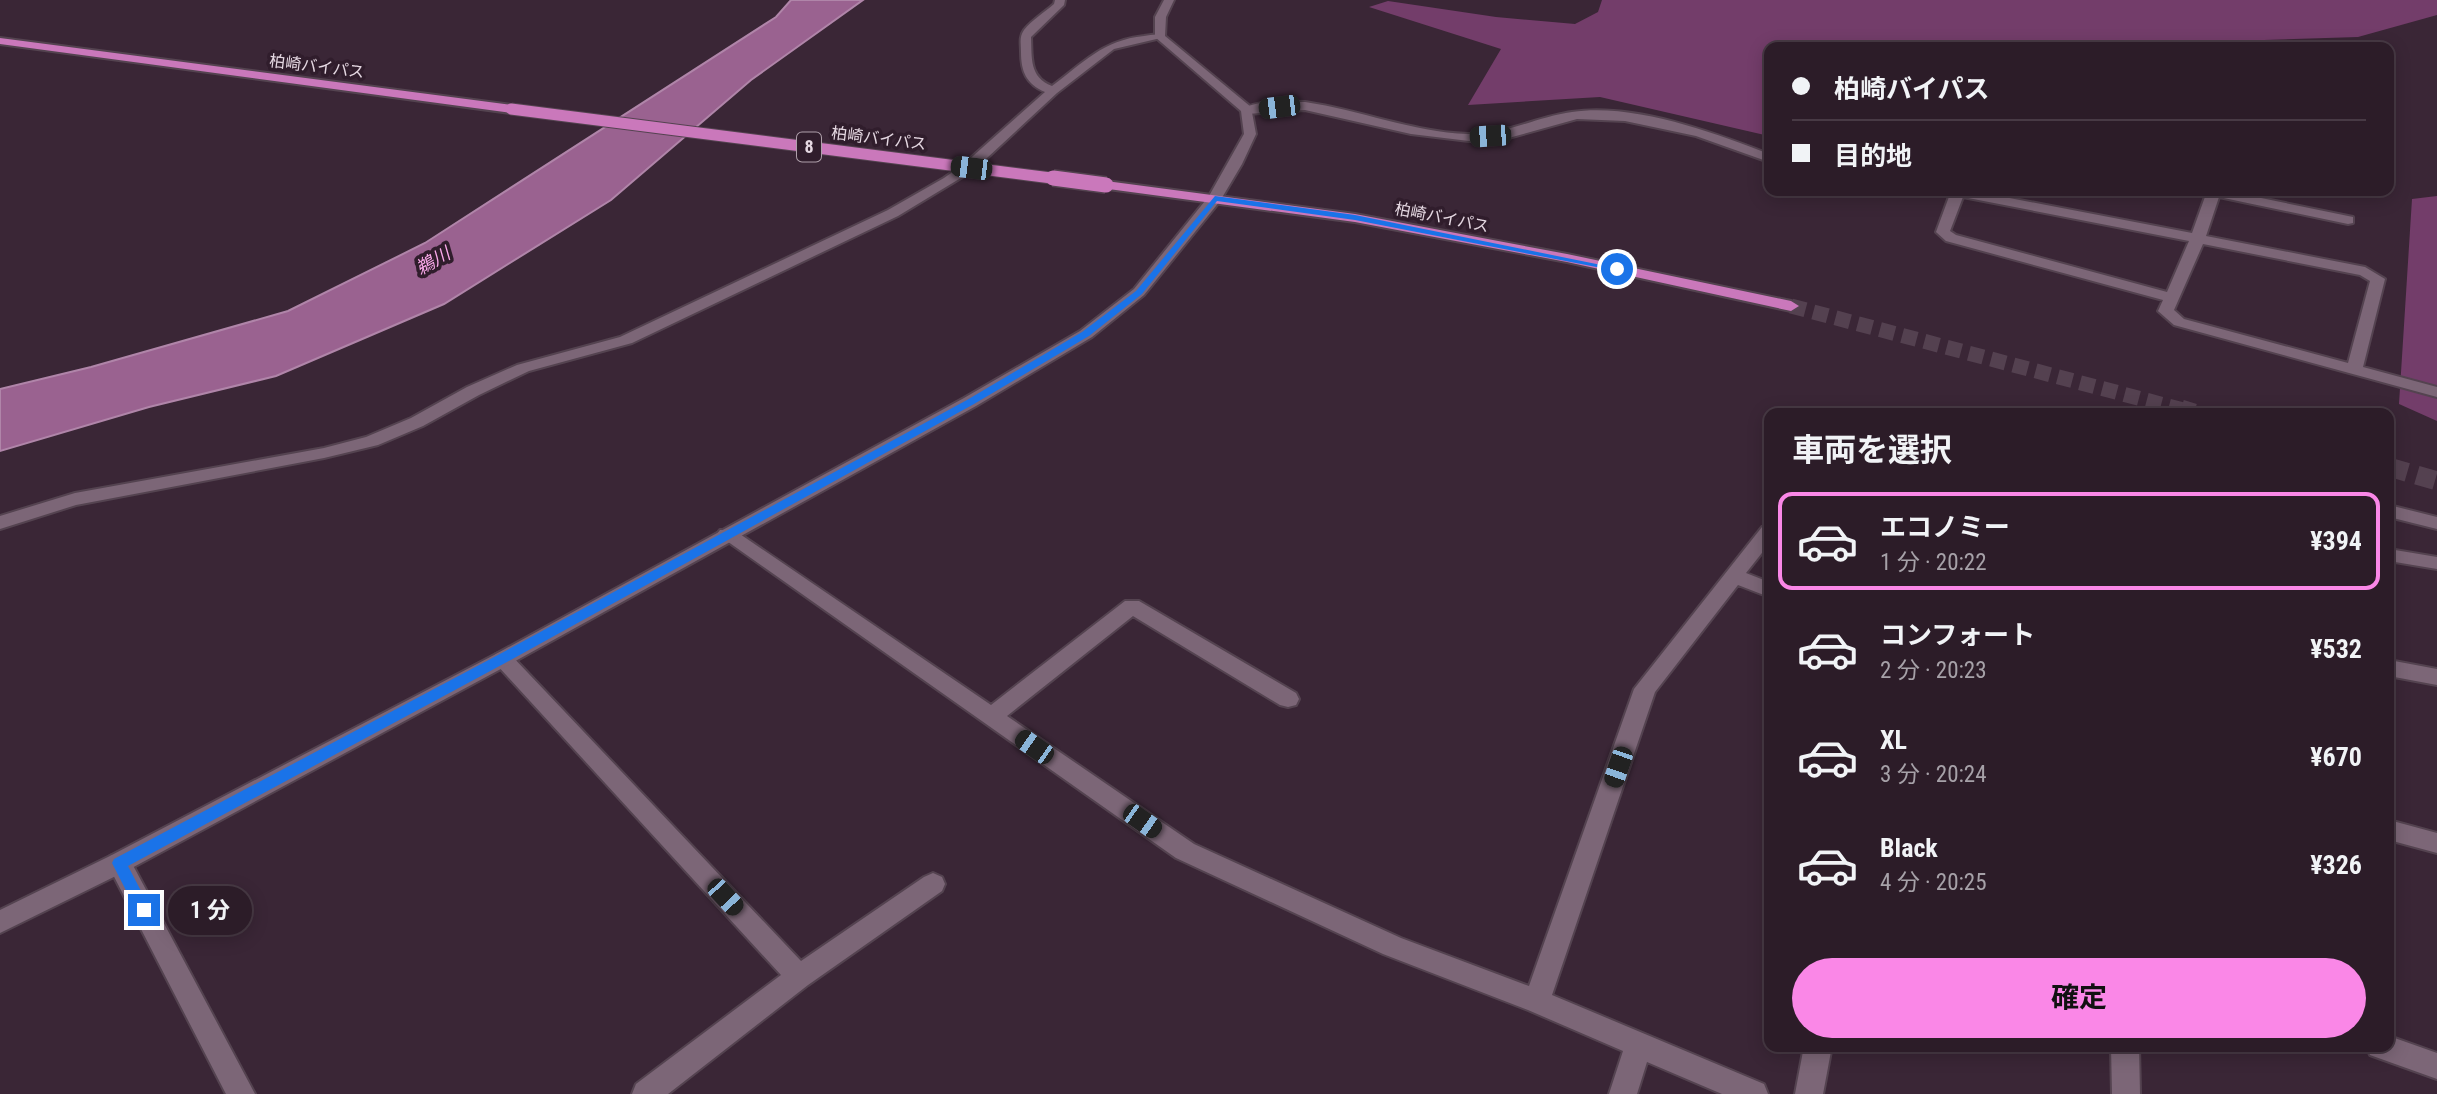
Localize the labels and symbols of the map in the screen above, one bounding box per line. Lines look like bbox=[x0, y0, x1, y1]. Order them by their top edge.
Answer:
street label: 柏崎バイパス bbox=[268, 51, 366, 82]
car bbox=[1257, 94, 1302, 120]
street label: 柏崎バイパス bbox=[830, 123, 928, 154]
car bbox=[1469, 124, 1512, 148]
road number: 8 bbox=[797, 132, 821, 162]
car bbox=[949, 155, 994, 181]
street label: 柏崎バイパス bbox=[1393, 199, 1491, 236]
water label: 鵜川 bbox=[412, 241, 455, 279]
route start bbox=[1601, 253, 1633, 285]
car bbox=[1011, 726, 1058, 768]
car bbox=[1602, 744, 1635, 790]
car bbox=[1119, 800, 1166, 842]
car bbox=[703, 874, 748, 920]
callout: 1 分 bbox=[168, 886, 252, 934]
route end bbox=[128, 894, 160, 926]

